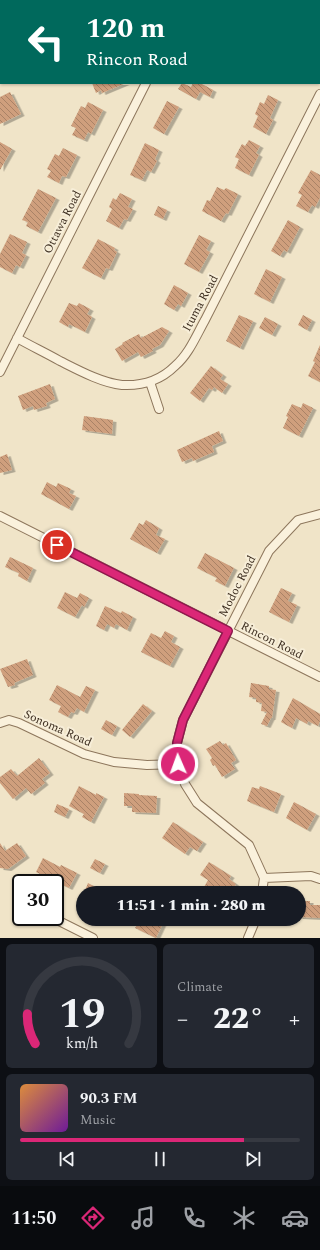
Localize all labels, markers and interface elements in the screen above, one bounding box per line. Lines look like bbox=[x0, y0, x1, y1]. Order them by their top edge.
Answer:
text: 120 m bbox=[86, 7, 165, 50]
icon: left bbox=[20, 16, 72, 68]
text: Rincon Road bbox=[86, 46, 188, 73]
street label: Ottawa Road bbox=[38, 187, 87, 257]
street label: Ituma Road bbox=[178, 271, 223, 335]
pin bbox=[40, 528, 74, 562]
icon: arrive bbox=[46, 534, 68, 556]
street label: Modoc Road bbox=[214, 552, 261, 620]
street label: Rincon Road bbox=[237, 617, 307, 664]
street label: Sonoma Road bbox=[21, 705, 95, 752]
position arrow bbox=[157, 743, 199, 785]
speed limit sign: 30 bbox=[12, 874, 64, 926]
text: 11:51 · 1 min · 280 m bbox=[117, 894, 265, 917]
text: Climate bbox=[177, 977, 223, 997]
text: 19 bbox=[58, 983, 105, 1046]
text: 22° bbox=[213, 996, 264, 1042]
text: − bbox=[177, 1003, 188, 1036]
text: + bbox=[289, 1003, 300, 1036]
text: km/h bbox=[65, 1033, 98, 1055]
text: 90.3 FM bbox=[80, 1087, 137, 1110]
text: Music bbox=[80, 1110, 116, 1130]
icon: previous bbox=[56, 1148, 78, 1170]
icon: pause bbox=[149, 1148, 171, 1170]
icon: next bbox=[242, 1148, 264, 1170]
icon: directions bbox=[79, 1204, 107, 1232]
icon: music bbox=[129, 1204, 157, 1232]
icon: phone bbox=[180, 1204, 208, 1232]
icon: climate bbox=[230, 1204, 258, 1232]
icon: car bbox=[281, 1204, 309, 1232]
text: 11:50 bbox=[11, 1205, 56, 1232]

